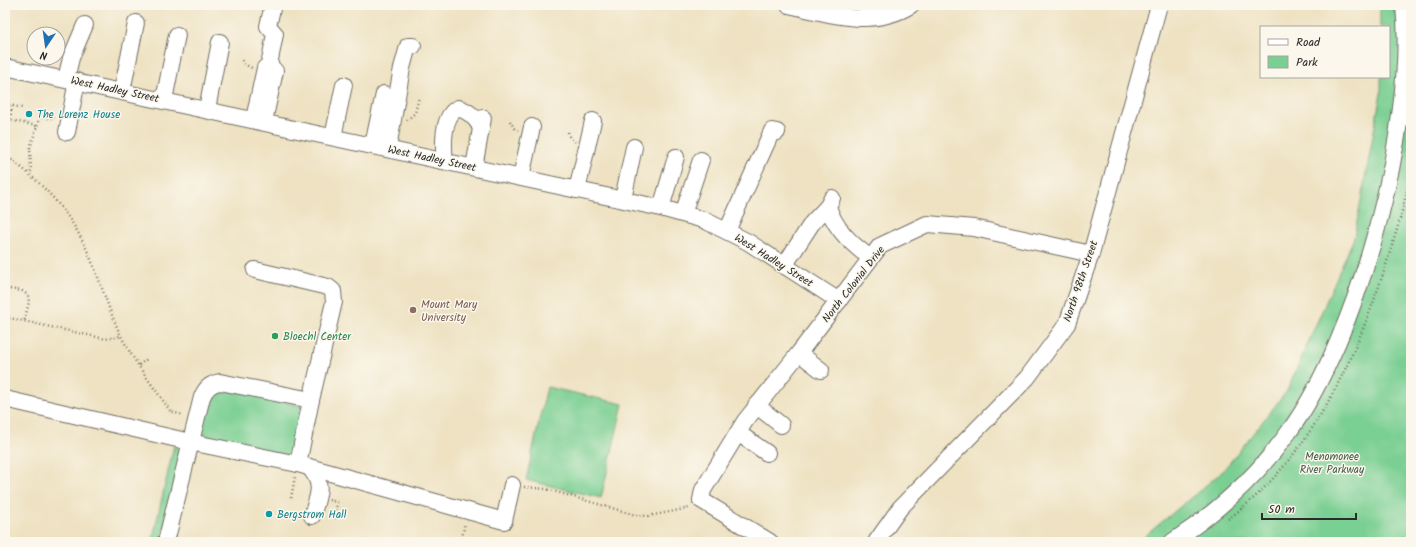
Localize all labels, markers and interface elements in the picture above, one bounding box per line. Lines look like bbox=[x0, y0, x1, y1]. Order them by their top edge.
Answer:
north arrow bbox=[26, 26, 66, 66]
legend bbox=[1260, 26, 1390, 78]
text: Road bbox=[1296, 33, 1321, 52]
text: N bbox=[39, 45, 49, 64]
text: Park bbox=[1296, 53, 1318, 72]
street label: West Hadley Street bbox=[69, 72, 161, 108]
place label: The Lorenz House bbox=[37, 106, 120, 124]
marker: The Lorenz House bbox=[24, 109, 34, 119]
street label: West Hadley Street bbox=[386, 141, 478, 177]
street label: West Hadley Street bbox=[731, 229, 817, 293]
street label: North 98th Street bbox=[1059, 237, 1104, 324]
street label: North Colonial Drive bbox=[818, 242, 890, 327]
place label: Mount Mary University bbox=[421, 296, 478, 327]
marker: Mount Mary University bbox=[408, 305, 418, 315]
place label: Bloechl Center bbox=[283, 328, 352, 346]
marker: Bloechl Center bbox=[270, 331, 280, 341]
park label: Menomonee River Parkway bbox=[1300, 448, 1365, 479]
scale bar bbox=[1262, 495, 1356, 521]
text: 50 m bbox=[1268, 500, 1295, 519]
place label: Bergstrom Hall bbox=[277, 506, 347, 524]
marker: Bergstrom Hall bbox=[264, 509, 274, 519]

